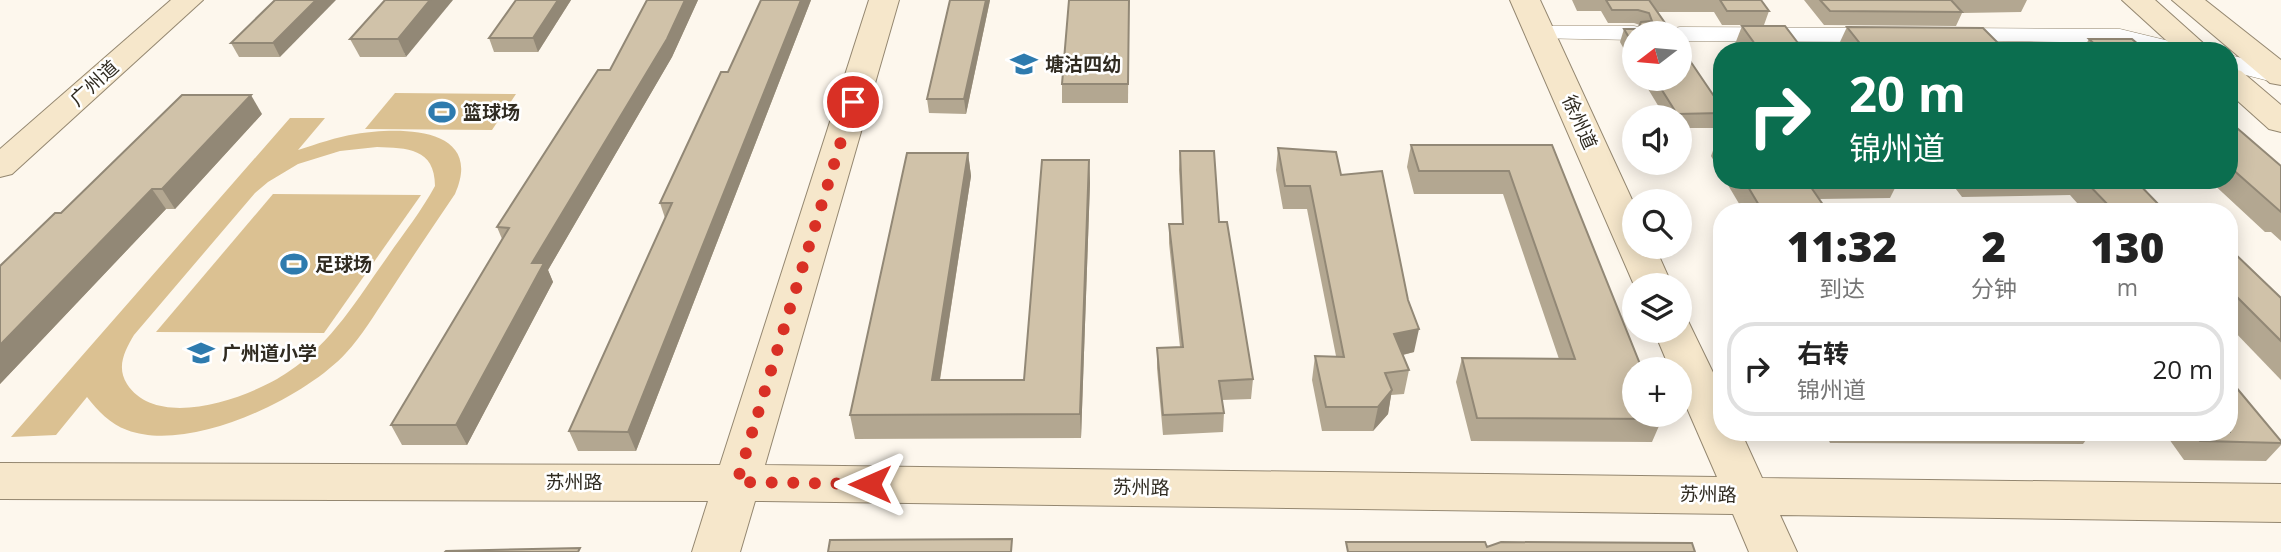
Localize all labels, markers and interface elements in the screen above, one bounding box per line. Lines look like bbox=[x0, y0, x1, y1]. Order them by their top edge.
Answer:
north arrow bbox=[1622, 21, 1692, 91]
map controls bbox=[1622, 21, 1692, 427]
school or university icon: 塘沽四幼 bbox=[1009, 49, 1039, 79]
place label: 塘沽四幼 bbox=[1045, 51, 1121, 77]
street label: 广州道 bbox=[64, 54, 124, 112]
text: 20 m bbox=[1849, 60, 1966, 126]
icon: right bbox=[1734, 70, 1825, 161]
pin bbox=[823, 72, 883, 132]
icon: arrive bbox=[834, 83, 872, 121]
street label: 徐州道 bbox=[1557, 91, 1603, 153]
sports icon: 篮球场 bbox=[427, 97, 457, 127]
place label: 篮球场 bbox=[463, 99, 520, 125]
button: sound bbox=[1622, 105, 1692, 175]
text: 锦州道 bbox=[1849, 126, 1945, 169]
button: search bbox=[1622, 189, 1692, 259]
text: 11:32 bbox=[1787, 217, 1897, 274]
text: 2 bbox=[1982, 217, 2006, 274]
text: 130 bbox=[2091, 218, 2164, 275]
sports icon: 足球场 bbox=[279, 249, 309, 279]
place label: 足球场 bbox=[315, 251, 372, 277]
text: m bbox=[2117, 271, 2138, 303]
text: 到达 bbox=[1819, 272, 1865, 304]
text: 分钟 bbox=[1971, 272, 2017, 304]
button: layers bbox=[1622, 273, 1692, 343]
text: 右转 bbox=[1797, 335, 1849, 371]
school or university icon: 广州道小学 bbox=[186, 338, 216, 368]
place label: 广州道小学 bbox=[222, 340, 317, 366]
icon: right bbox=[1738, 350, 1776, 388]
text: 20 m bbox=[2152, 351, 2213, 387]
button: + bbox=[1622, 357, 1692, 427]
text: 锦州道 bbox=[1797, 373, 1866, 405]
position arrow bbox=[833, 447, 907, 521]
street label: 苏州路 bbox=[545, 469, 603, 495]
street label: 苏州路 bbox=[1112, 474, 1170, 500]
street label: 苏州路 bbox=[1679, 481, 1737, 507]

